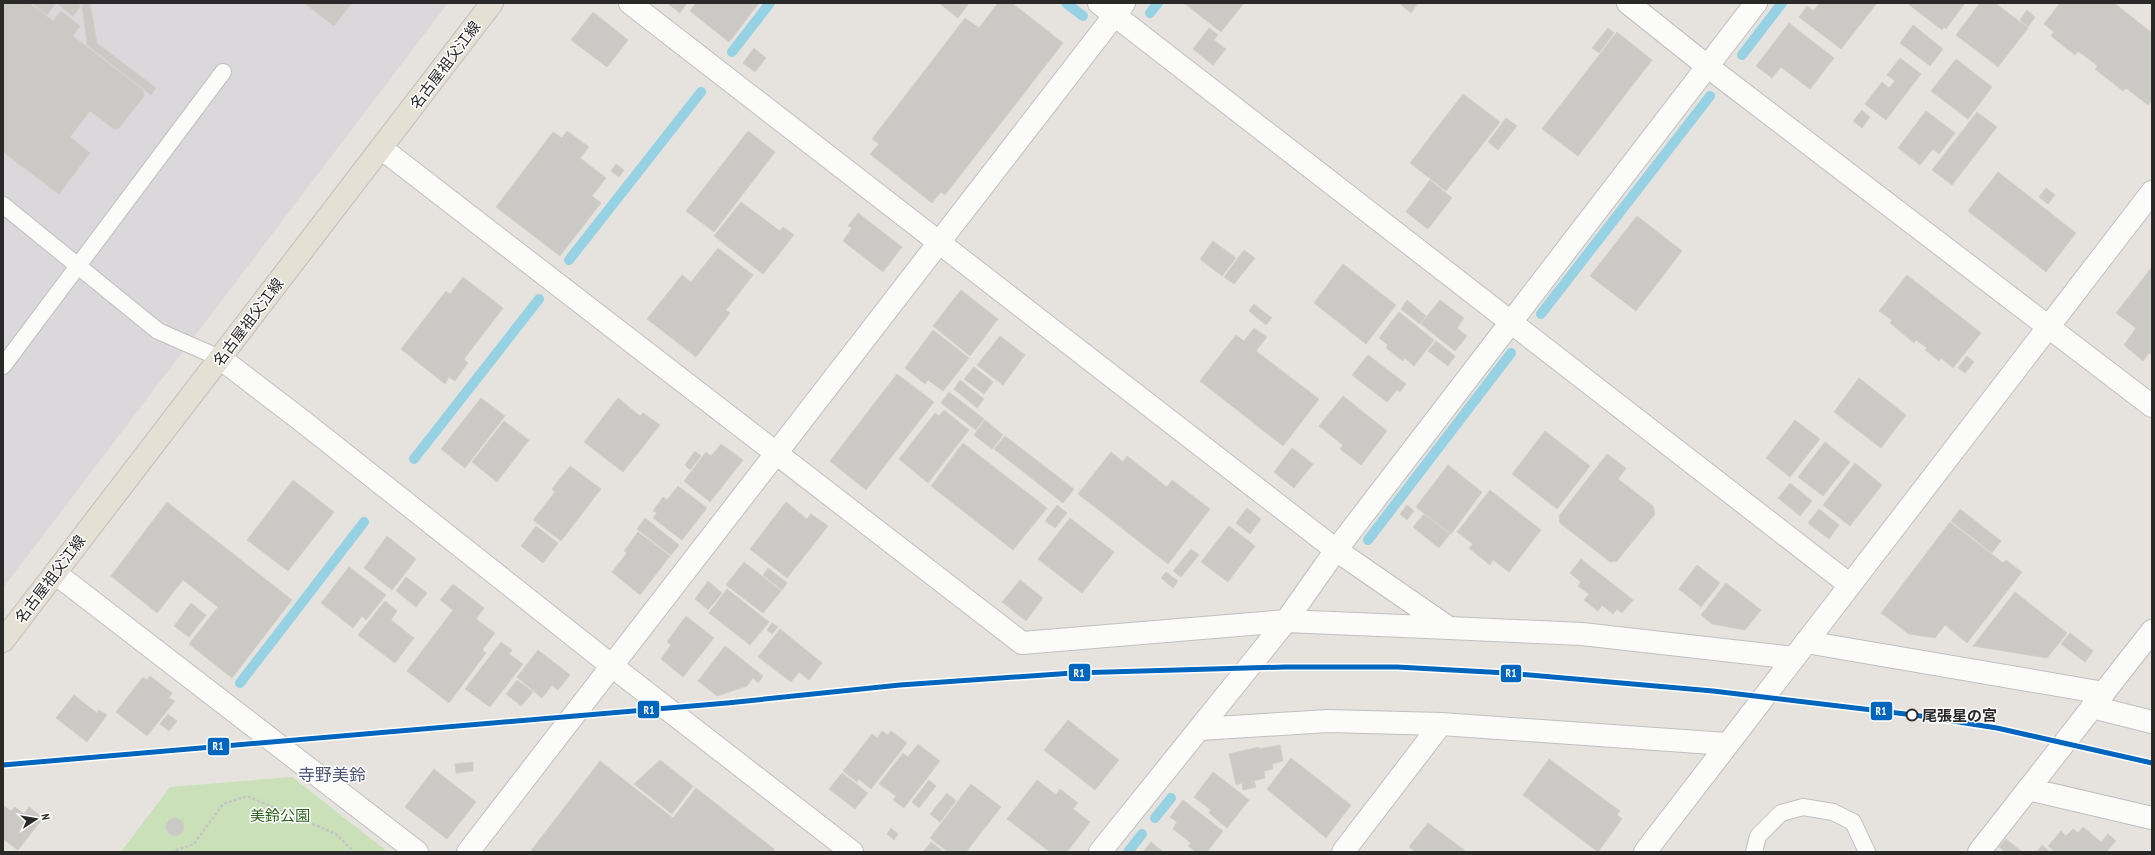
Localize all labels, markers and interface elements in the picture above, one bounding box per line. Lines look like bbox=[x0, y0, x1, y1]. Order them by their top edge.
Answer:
street label: 名古屋祖父江線 bbox=[406, 17, 484, 113]
street label: 名古屋祖父江線 bbox=[209, 274, 287, 370]
street label: 名古屋祖父江線 bbox=[11, 531, 89, 627]
line badge: R1 bbox=[1068, 663, 1091, 682]
line badge: R1 bbox=[1500, 664, 1522, 683]
text: R1 bbox=[1074, 666, 1084, 680]
text: R1 bbox=[1506, 666, 1516, 680]
line badge: R1 bbox=[637, 700, 660, 719]
line badge: R1 bbox=[1870, 701, 1893, 721]
text: R1 bbox=[644, 703, 654, 717]
text: R1 bbox=[1876, 704, 1886, 718]
place label: 尾張星の宮 bbox=[1922, 706, 1997, 725]
marker: 尾張星の宮 bbox=[1905, 708, 1919, 722]
line badge: R1 bbox=[207, 737, 230, 756]
text: R1 bbox=[213, 739, 223, 753]
district label: 寺野美鈴 bbox=[298, 764, 366, 786]
north arrow bbox=[16, 799, 56, 839]
park label: 美鈴公園 bbox=[250, 806, 310, 825]
text: N bbox=[38, 813, 53, 821]

